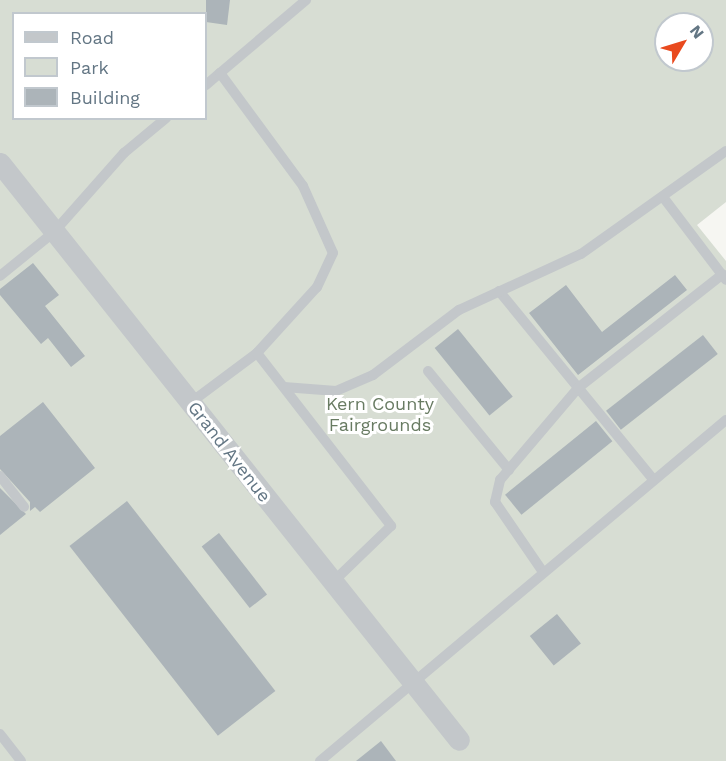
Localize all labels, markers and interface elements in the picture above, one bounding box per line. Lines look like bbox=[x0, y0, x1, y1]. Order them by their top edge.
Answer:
legend bbox=[12, 12, 207, 120]
north arrow bbox=[654, 12, 714, 72]
text: N bbox=[686, 21, 708, 42]
text: Road bbox=[70, 27, 114, 48]
text: Park bbox=[70, 57, 109, 78]
text: Building bbox=[70, 87, 140, 108]
park label: Kern County Fairgrounds bbox=[326, 394, 434, 436]
street label: Grand Avenue bbox=[183, 397, 275, 507]

